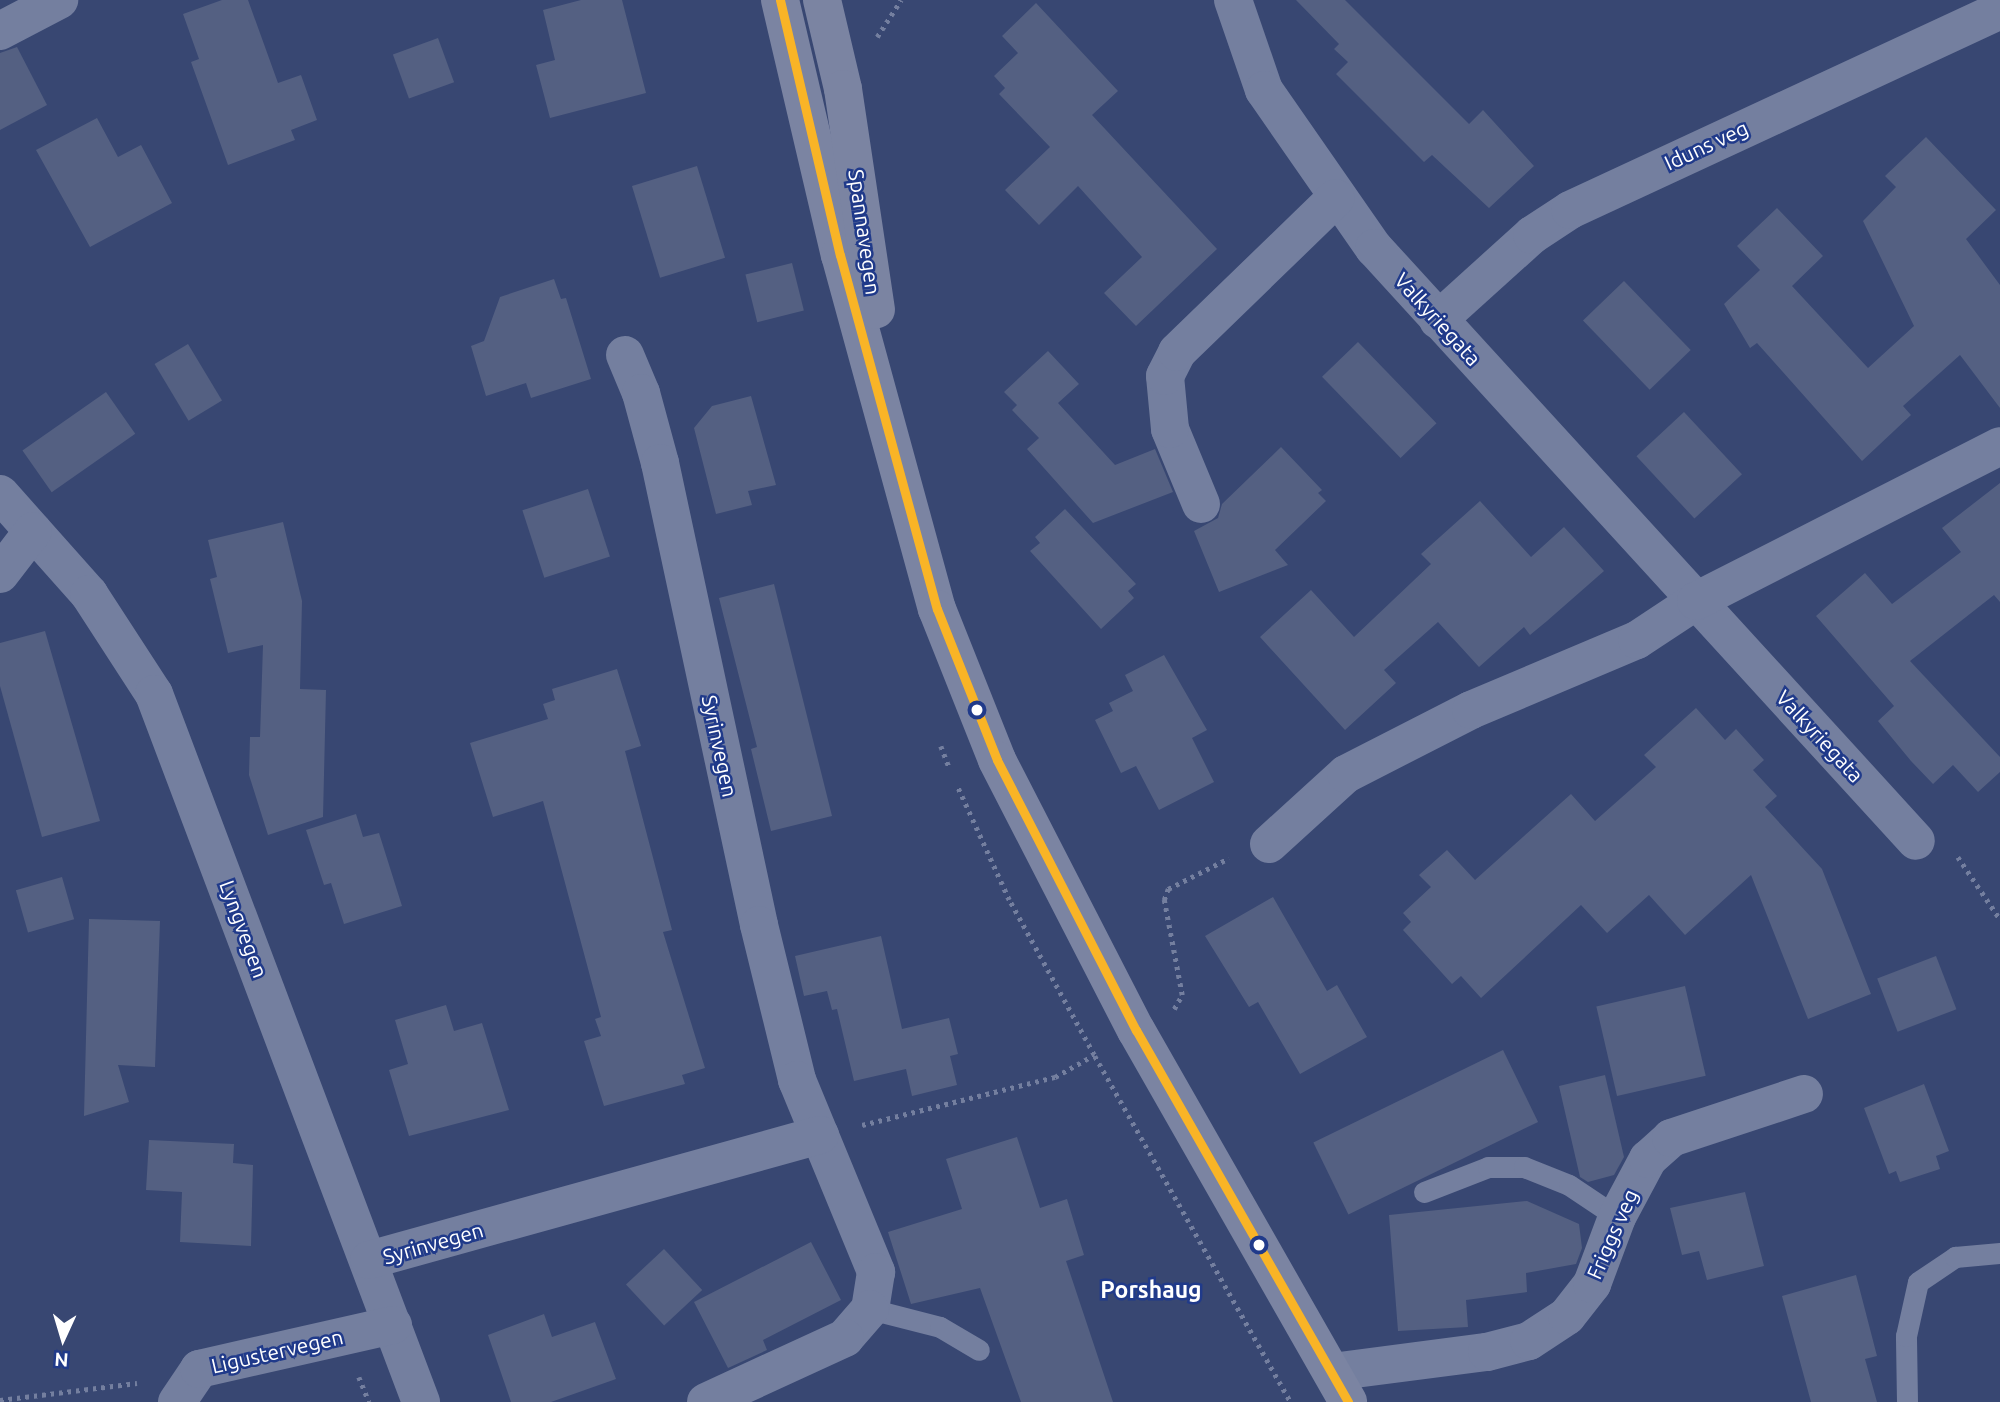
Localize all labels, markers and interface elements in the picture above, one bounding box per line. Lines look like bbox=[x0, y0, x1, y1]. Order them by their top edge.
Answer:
street label: Iduns veg bbox=[1660, 115, 1752, 175]
street label: Spannavegen bbox=[844, 168, 886, 296]
street label: Valkyriegata bbox=[1390, 267, 1486, 371]
street label: Valkyriegata bbox=[1771, 685, 1869, 787]
street label: Syrinvegen bbox=[697, 693, 743, 799]
unlabelled marker bbox=[970, 703, 984, 717]
street label: Lyngvegen bbox=[215, 877, 273, 981]
street label: Friggs veg bbox=[1581, 1185, 1643, 1283]
street label: Syrinvegen bbox=[380, 1217, 486, 1269]
unlabelled marker bbox=[1252, 1238, 1266, 1252]
district label: Porshaug bbox=[1100, 1276, 1202, 1304]
north arrow bbox=[28, 1304, 98, 1374]
street label: Ligustervegen bbox=[209, 1324, 345, 1378]
text: N bbox=[54, 1348, 69, 1371]

